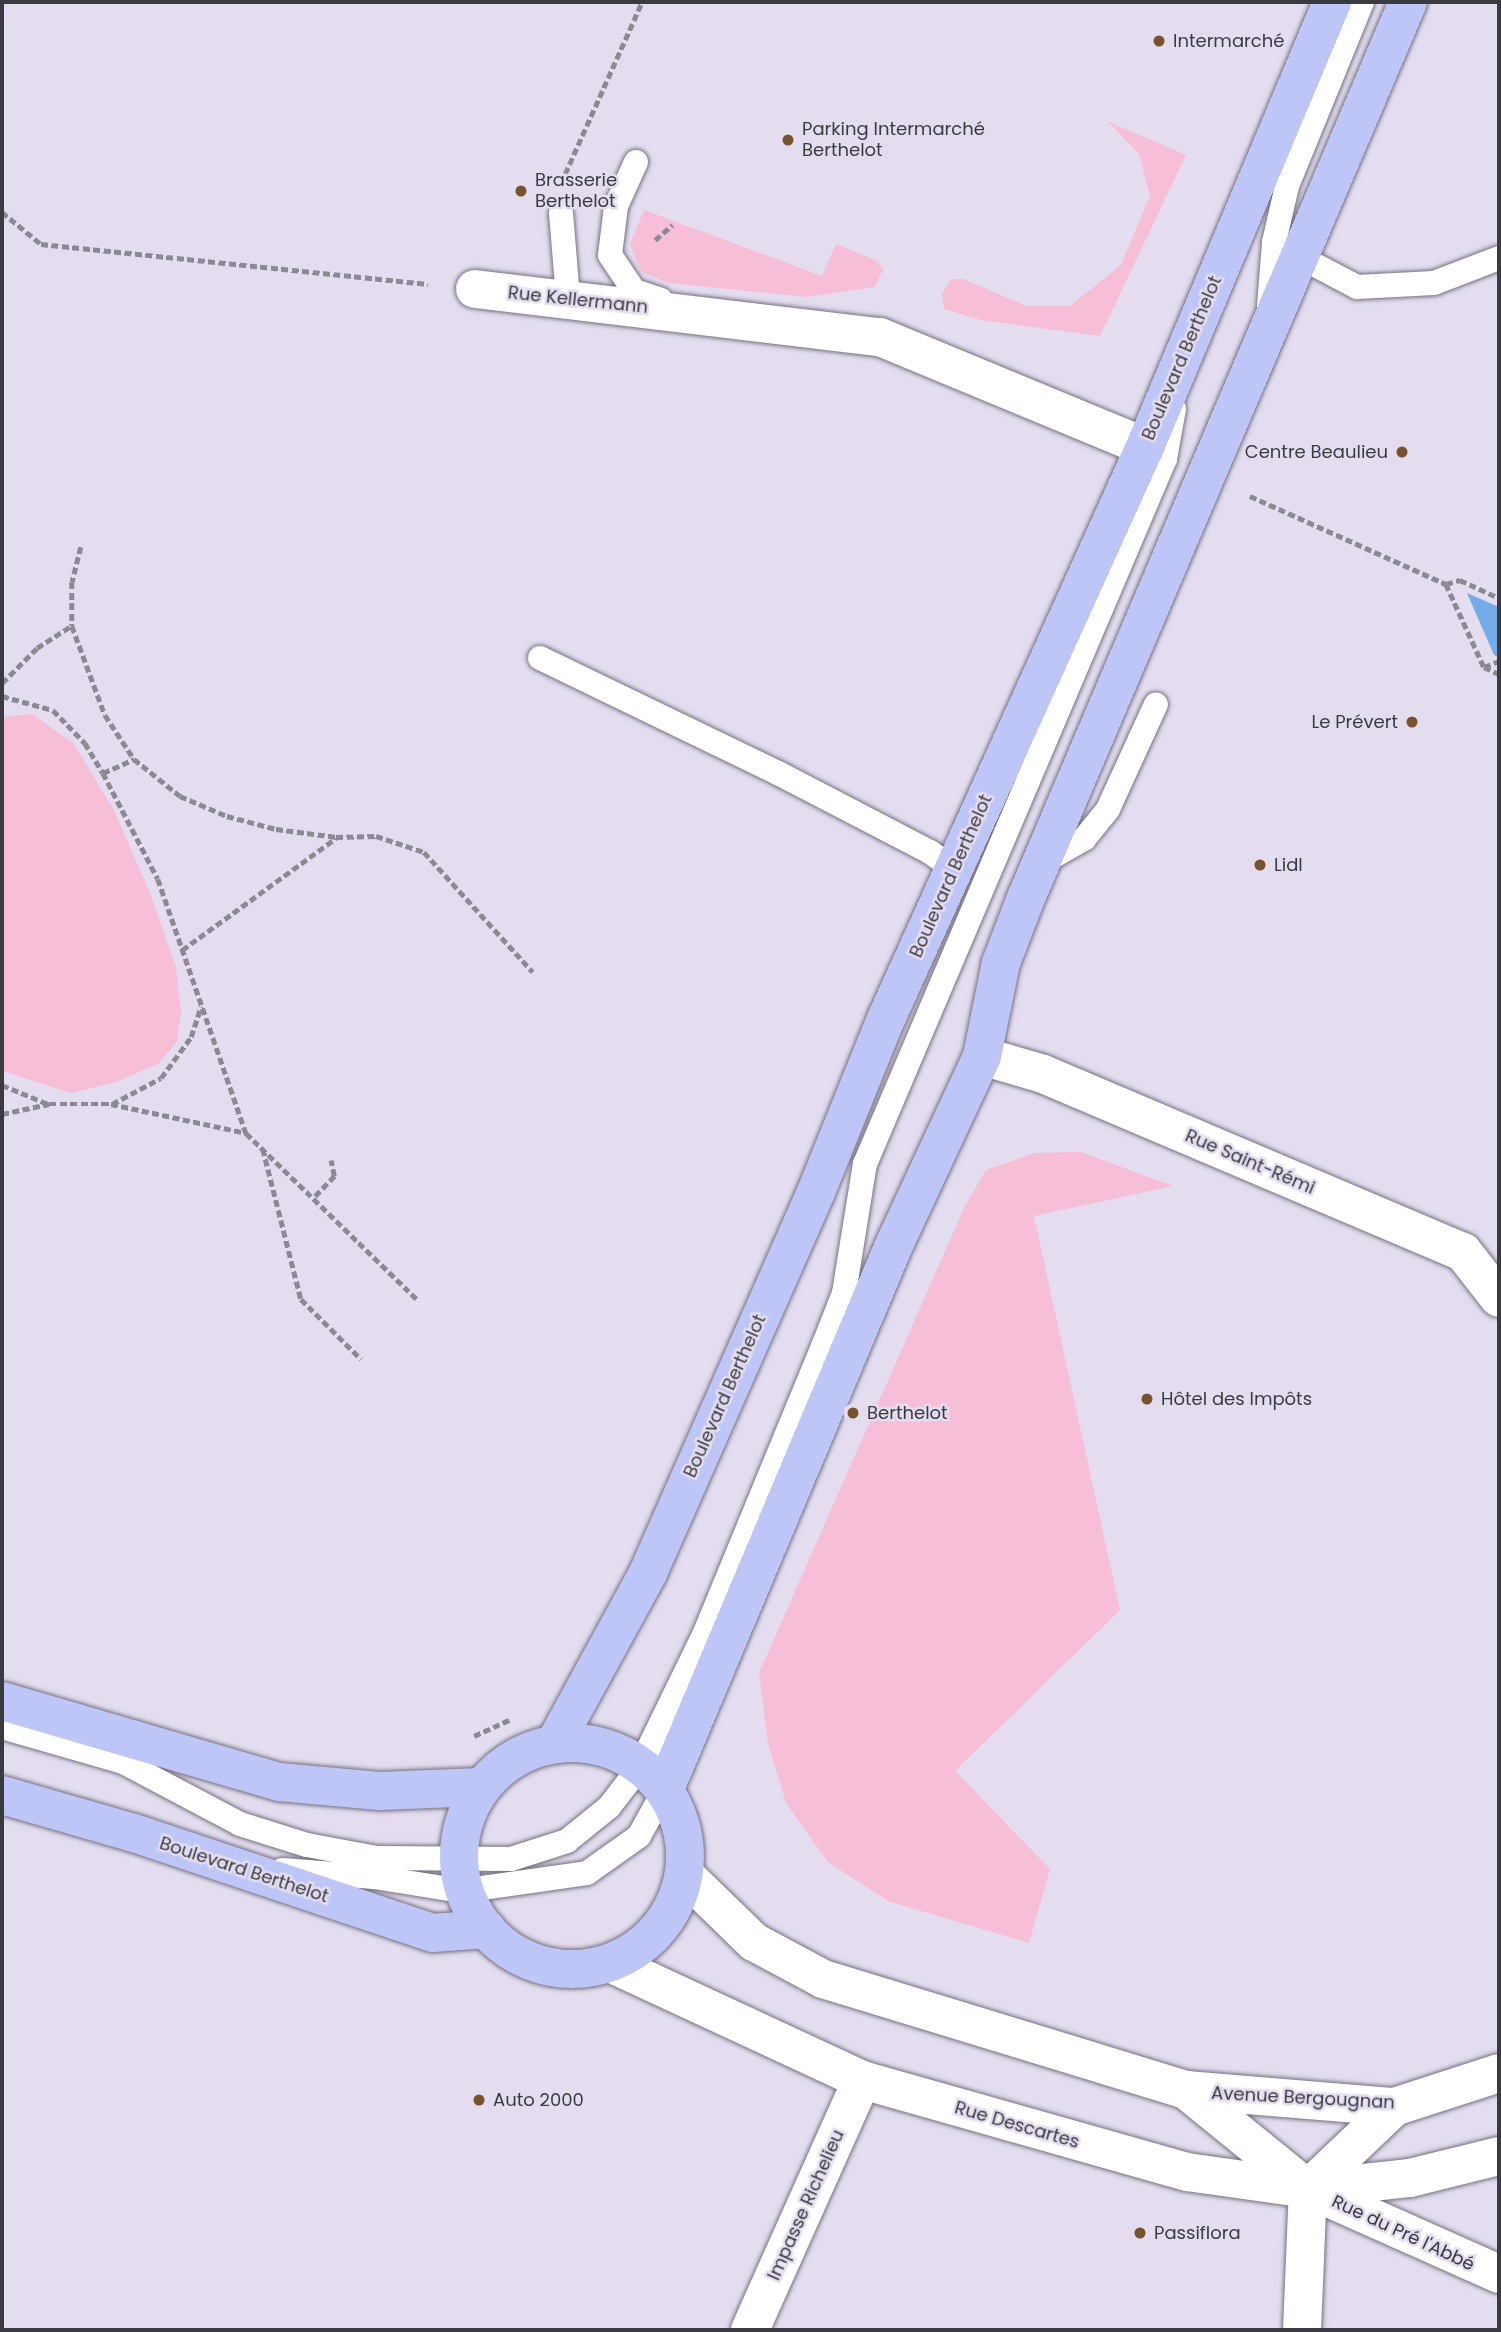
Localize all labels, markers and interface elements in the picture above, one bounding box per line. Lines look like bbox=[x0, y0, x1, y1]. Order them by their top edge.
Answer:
place label: Intermarché bbox=[1173, 30, 1284, 52]
marker: Intermarché bbox=[1151, 33, 1167, 49]
place label: Parking Intermarché Berthelot bbox=[802, 119, 985, 162]
marker: Parking Intermarché Berthelot bbox=[780, 132, 796, 148]
place label: Brasserie Berthelot bbox=[535, 170, 617, 212]
marker: Brasserie Berthelot bbox=[513, 183, 529, 199]
street label: Boulevard Berthelot bbox=[1138, 273, 1226, 443]
street label: Rue Kellermann bbox=[507, 282, 649, 318]
place label: Centre Beaulieu bbox=[1245, 441, 1388, 463]
marker: Centre Beaulieu bbox=[1394, 444, 1410, 460]
place label: Le Prévert bbox=[1311, 711, 1398, 733]
marker: Le Prévert bbox=[1404, 714, 1420, 730]
street label: Boulevard Berthelot bbox=[905, 791, 997, 961]
place label: Lidl bbox=[1274, 854, 1303, 876]
marker: Lidl bbox=[1252, 857, 1268, 873]
street label: Rue Saint-Rémi bbox=[1182, 1125, 1318, 1199]
street label: Boulevard Berthelot bbox=[679, 1311, 771, 1481]
place label: Hôtel des Impôts bbox=[1161, 1388, 1312, 1410]
marker: Hôtel des Impôts bbox=[1139, 1391, 1155, 1407]
place label: Berthelot bbox=[867, 1402, 948, 1424]
marker: Berthelot bbox=[845, 1405, 861, 1421]
street label: Boulevard Berthelot bbox=[157, 1832, 331, 1908]
street label: Avenue Bergougnan bbox=[1211, 2082, 1395, 2114]
place label: Auto 2000 bbox=[493, 2089, 584, 2111]
marker: Auto 2000 bbox=[471, 2092, 487, 2108]
street label: Rue Descartes bbox=[952, 2097, 1082, 2153]
street label: Impasse Richelieu bbox=[763, 2126, 849, 2284]
street label: Rue du Pré l'Abbé bbox=[1328, 2190, 1478, 2276]
place label: Passiflora bbox=[1154, 2222, 1241, 2244]
marker: Passiflora bbox=[1132, 2225, 1148, 2241]

